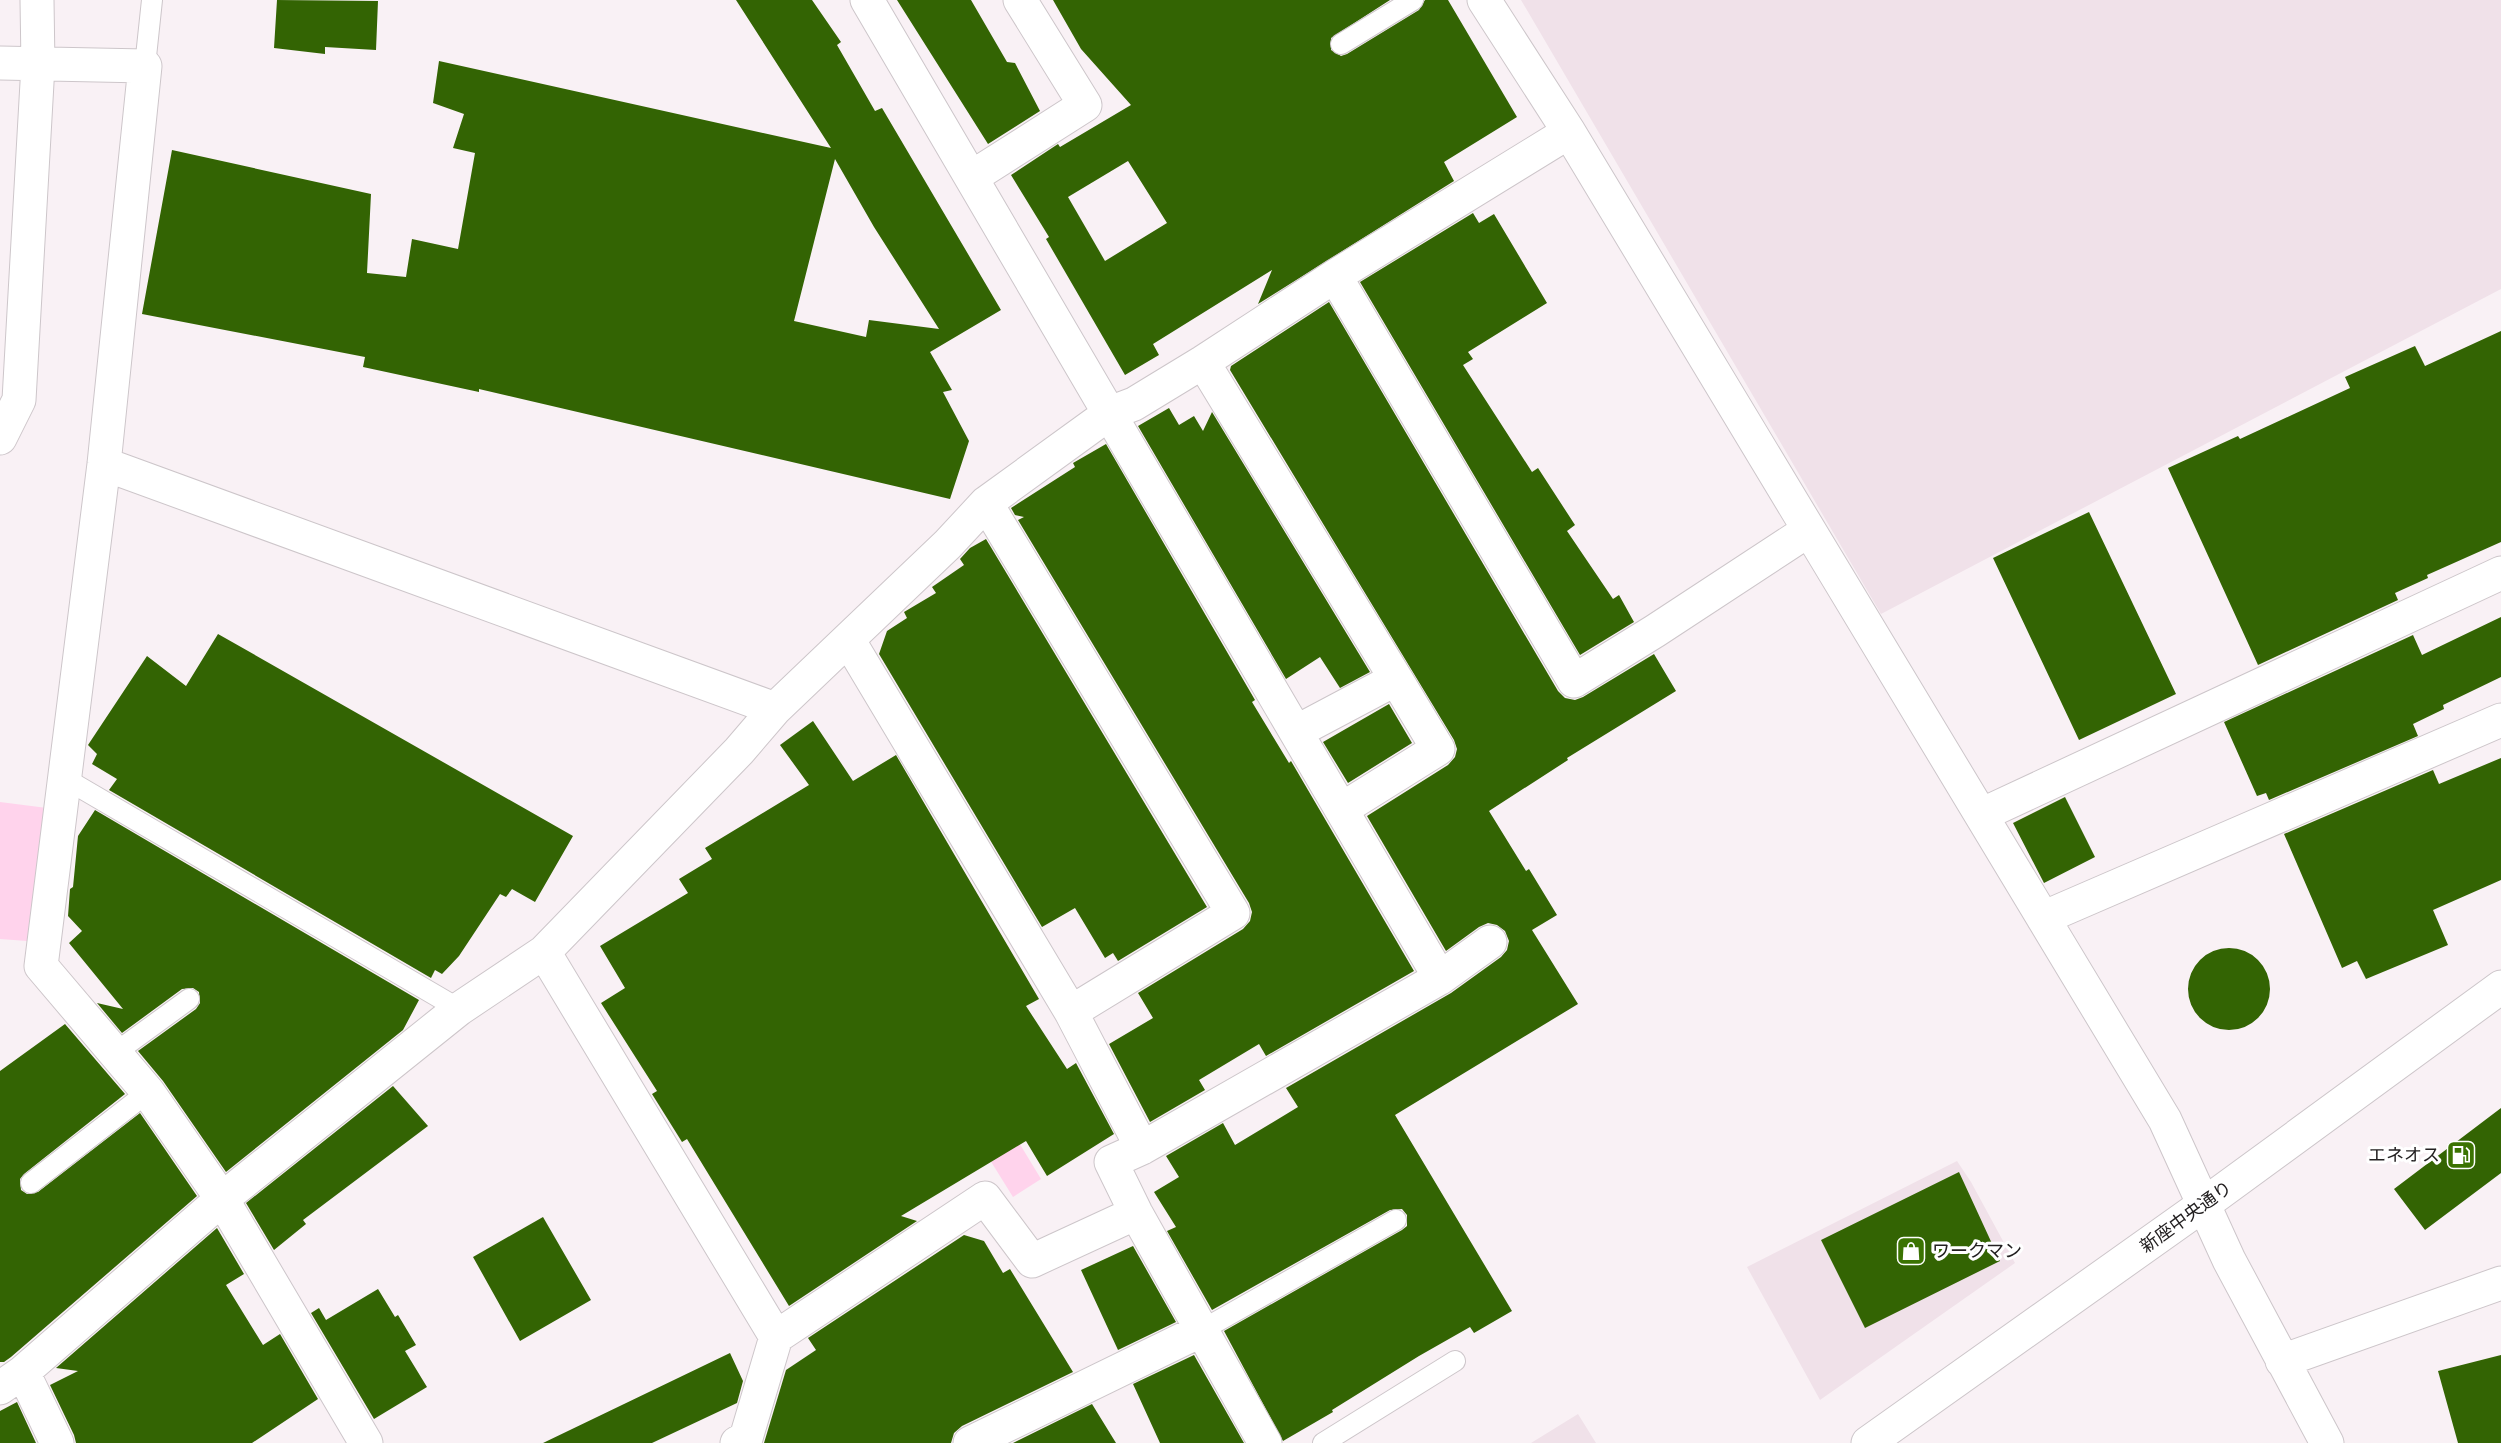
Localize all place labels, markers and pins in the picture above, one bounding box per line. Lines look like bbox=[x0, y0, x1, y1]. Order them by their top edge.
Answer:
fuel station icon: エネオス bbox=[2445, 1139, 2477, 1171]
place label: エネオス bbox=[2368, 1144, 2440, 1165]
shop icon: ワークマン bbox=[1895, 1235, 1927, 1267]
place label: ワークマン bbox=[1932, 1240, 2022, 1261]

